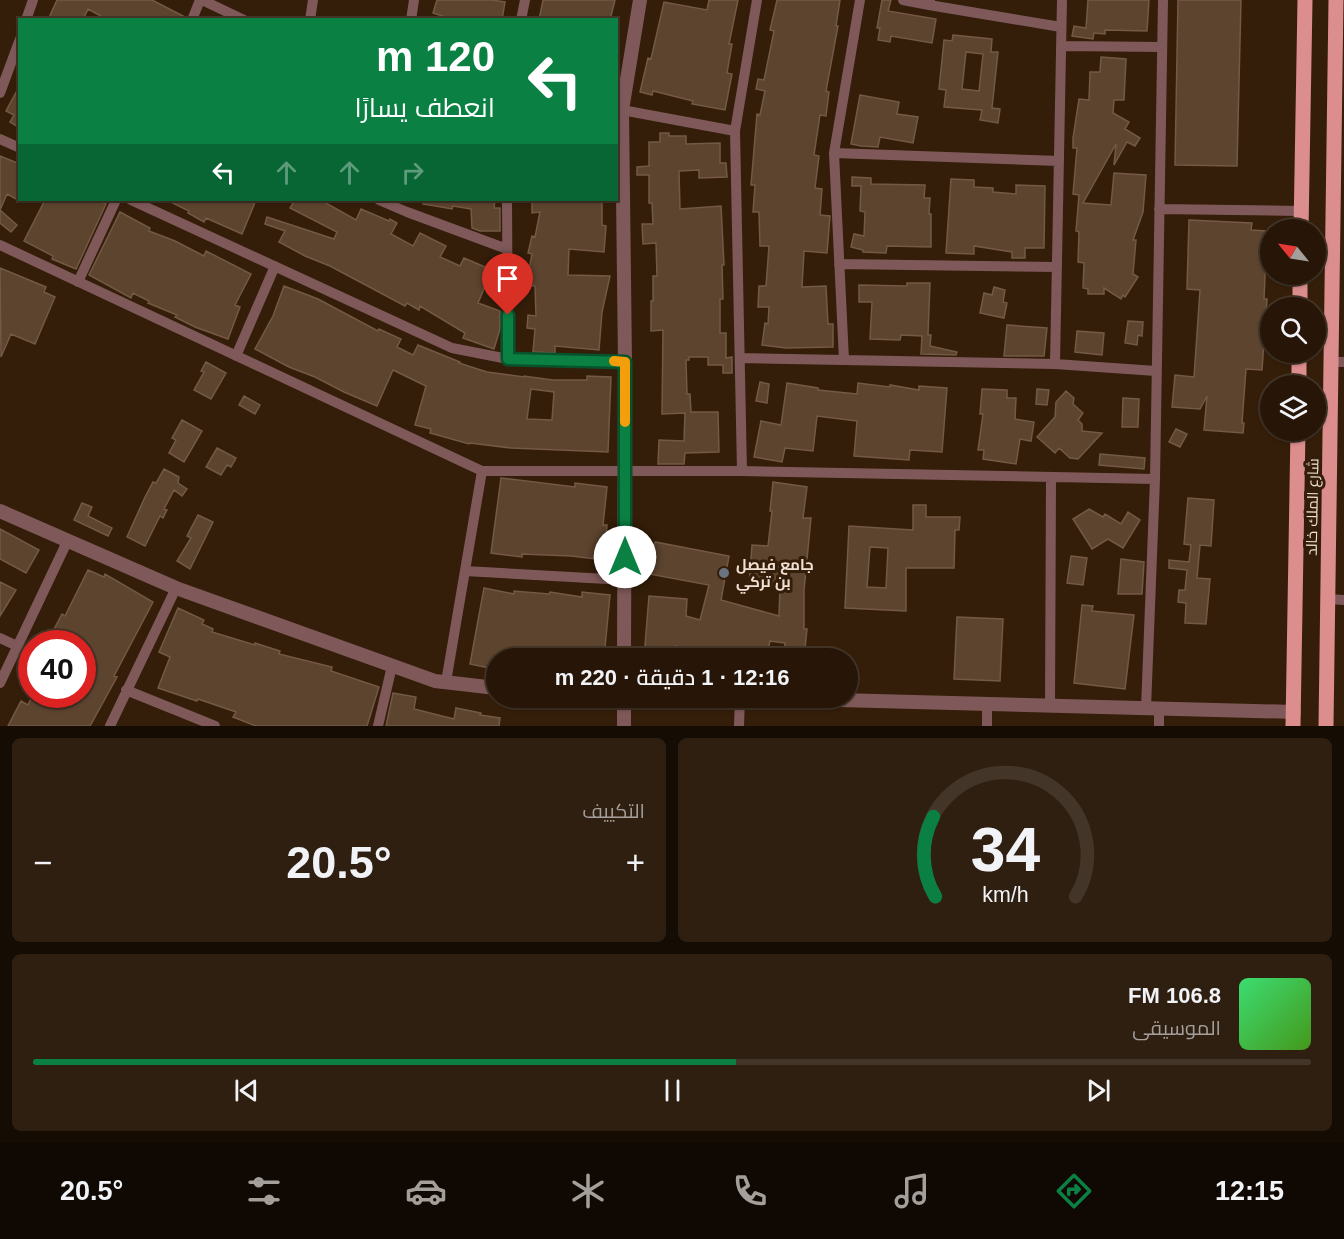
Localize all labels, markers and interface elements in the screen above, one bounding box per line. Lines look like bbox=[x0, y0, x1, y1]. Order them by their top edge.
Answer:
text: 120 m bbox=[376, 33, 495, 80]
icon: left bbox=[516, 42, 594, 120]
text: انعطف يسارًا bbox=[354, 93, 495, 123]
icon: left bbox=[207, 156, 240, 189]
icon: ahead bbox=[270, 156, 303, 189]
icon: ahead bbox=[333, 156, 366, 189]
icon: right bbox=[396, 156, 429, 189]
north arrow bbox=[1260, 219, 1326, 285]
map controls bbox=[1260, 219, 1326, 441]
pin bbox=[482, 253, 533, 315]
icon: arrive bbox=[491, 262, 524, 295]
button: search bbox=[1260, 297, 1326, 363]
button: layers bbox=[1260, 375, 1326, 441]
street label: شارع الملك خالد bbox=[1303, 458, 1324, 556]
position arrow bbox=[593, 525, 657, 589]
place label: جامع فيصل بن تركي bbox=[736, 556, 814, 594]
marker: جامع فيصل بن تركي bbox=[717, 566, 731, 580]
speed limit sign: 40 bbox=[18, 630, 96, 708]
text: 12:16 · 1 دقيقة · 220 m bbox=[555, 665, 789, 690]
text: التكييف bbox=[582, 800, 645, 822]
text: 34 bbox=[970, 815, 1040, 884]
text: 20.5° bbox=[286, 837, 392, 888]
text: − bbox=[33, 844, 52, 881]
text: + bbox=[626, 844, 645, 881]
text: km/h bbox=[982, 883, 1028, 907]
text: 106.8 FM bbox=[1128, 983, 1221, 1008]
text: الموسيقى bbox=[1132, 1017, 1221, 1039]
icon: previous bbox=[230, 1074, 263, 1107]
icon: pause bbox=[656, 1074, 689, 1107]
icon: next bbox=[1082, 1074, 1115, 1107]
icon: filters bbox=[243, 1170, 285, 1212]
icon: car bbox=[405, 1170, 447, 1212]
icon: climate bbox=[567, 1170, 609, 1212]
icon: phone bbox=[729, 1170, 771, 1212]
icon: music bbox=[891, 1170, 933, 1212]
icon: directions bbox=[1053, 1170, 1095, 1212]
text: 20.5° bbox=[60, 1176, 123, 1206]
text: 12:15 bbox=[1215, 1176, 1284, 1206]

